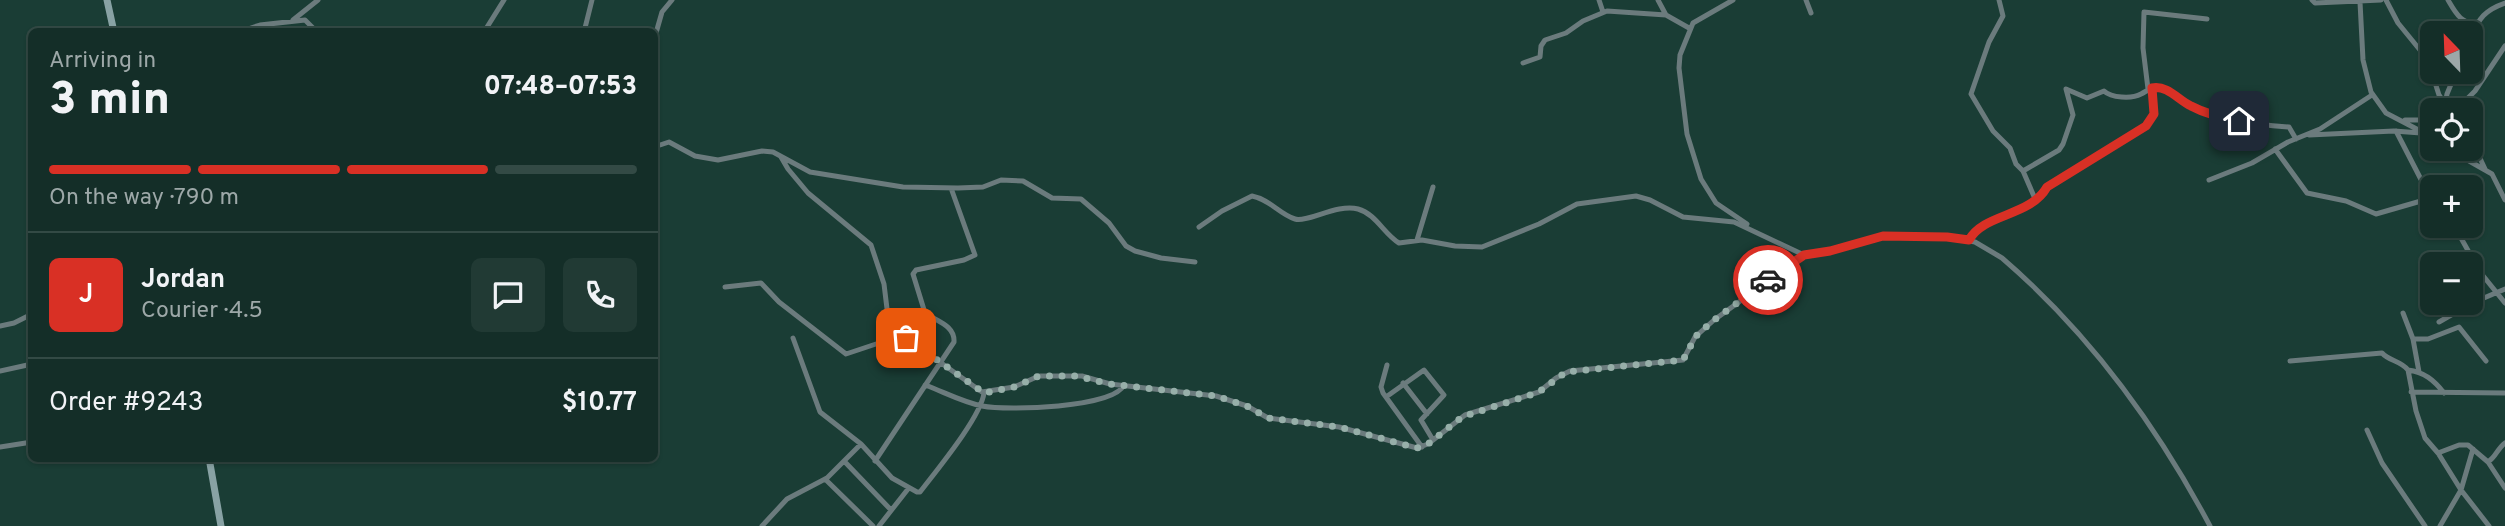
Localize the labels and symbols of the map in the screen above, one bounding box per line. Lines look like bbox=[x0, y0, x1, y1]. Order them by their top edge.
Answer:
north arrow bbox=[2420, 21, 2483, 84]
pin bbox=[2209, 91, 2269, 151]
courier bbox=[1733, 245, 1803, 315]
pin bbox=[876, 308, 936, 368]

